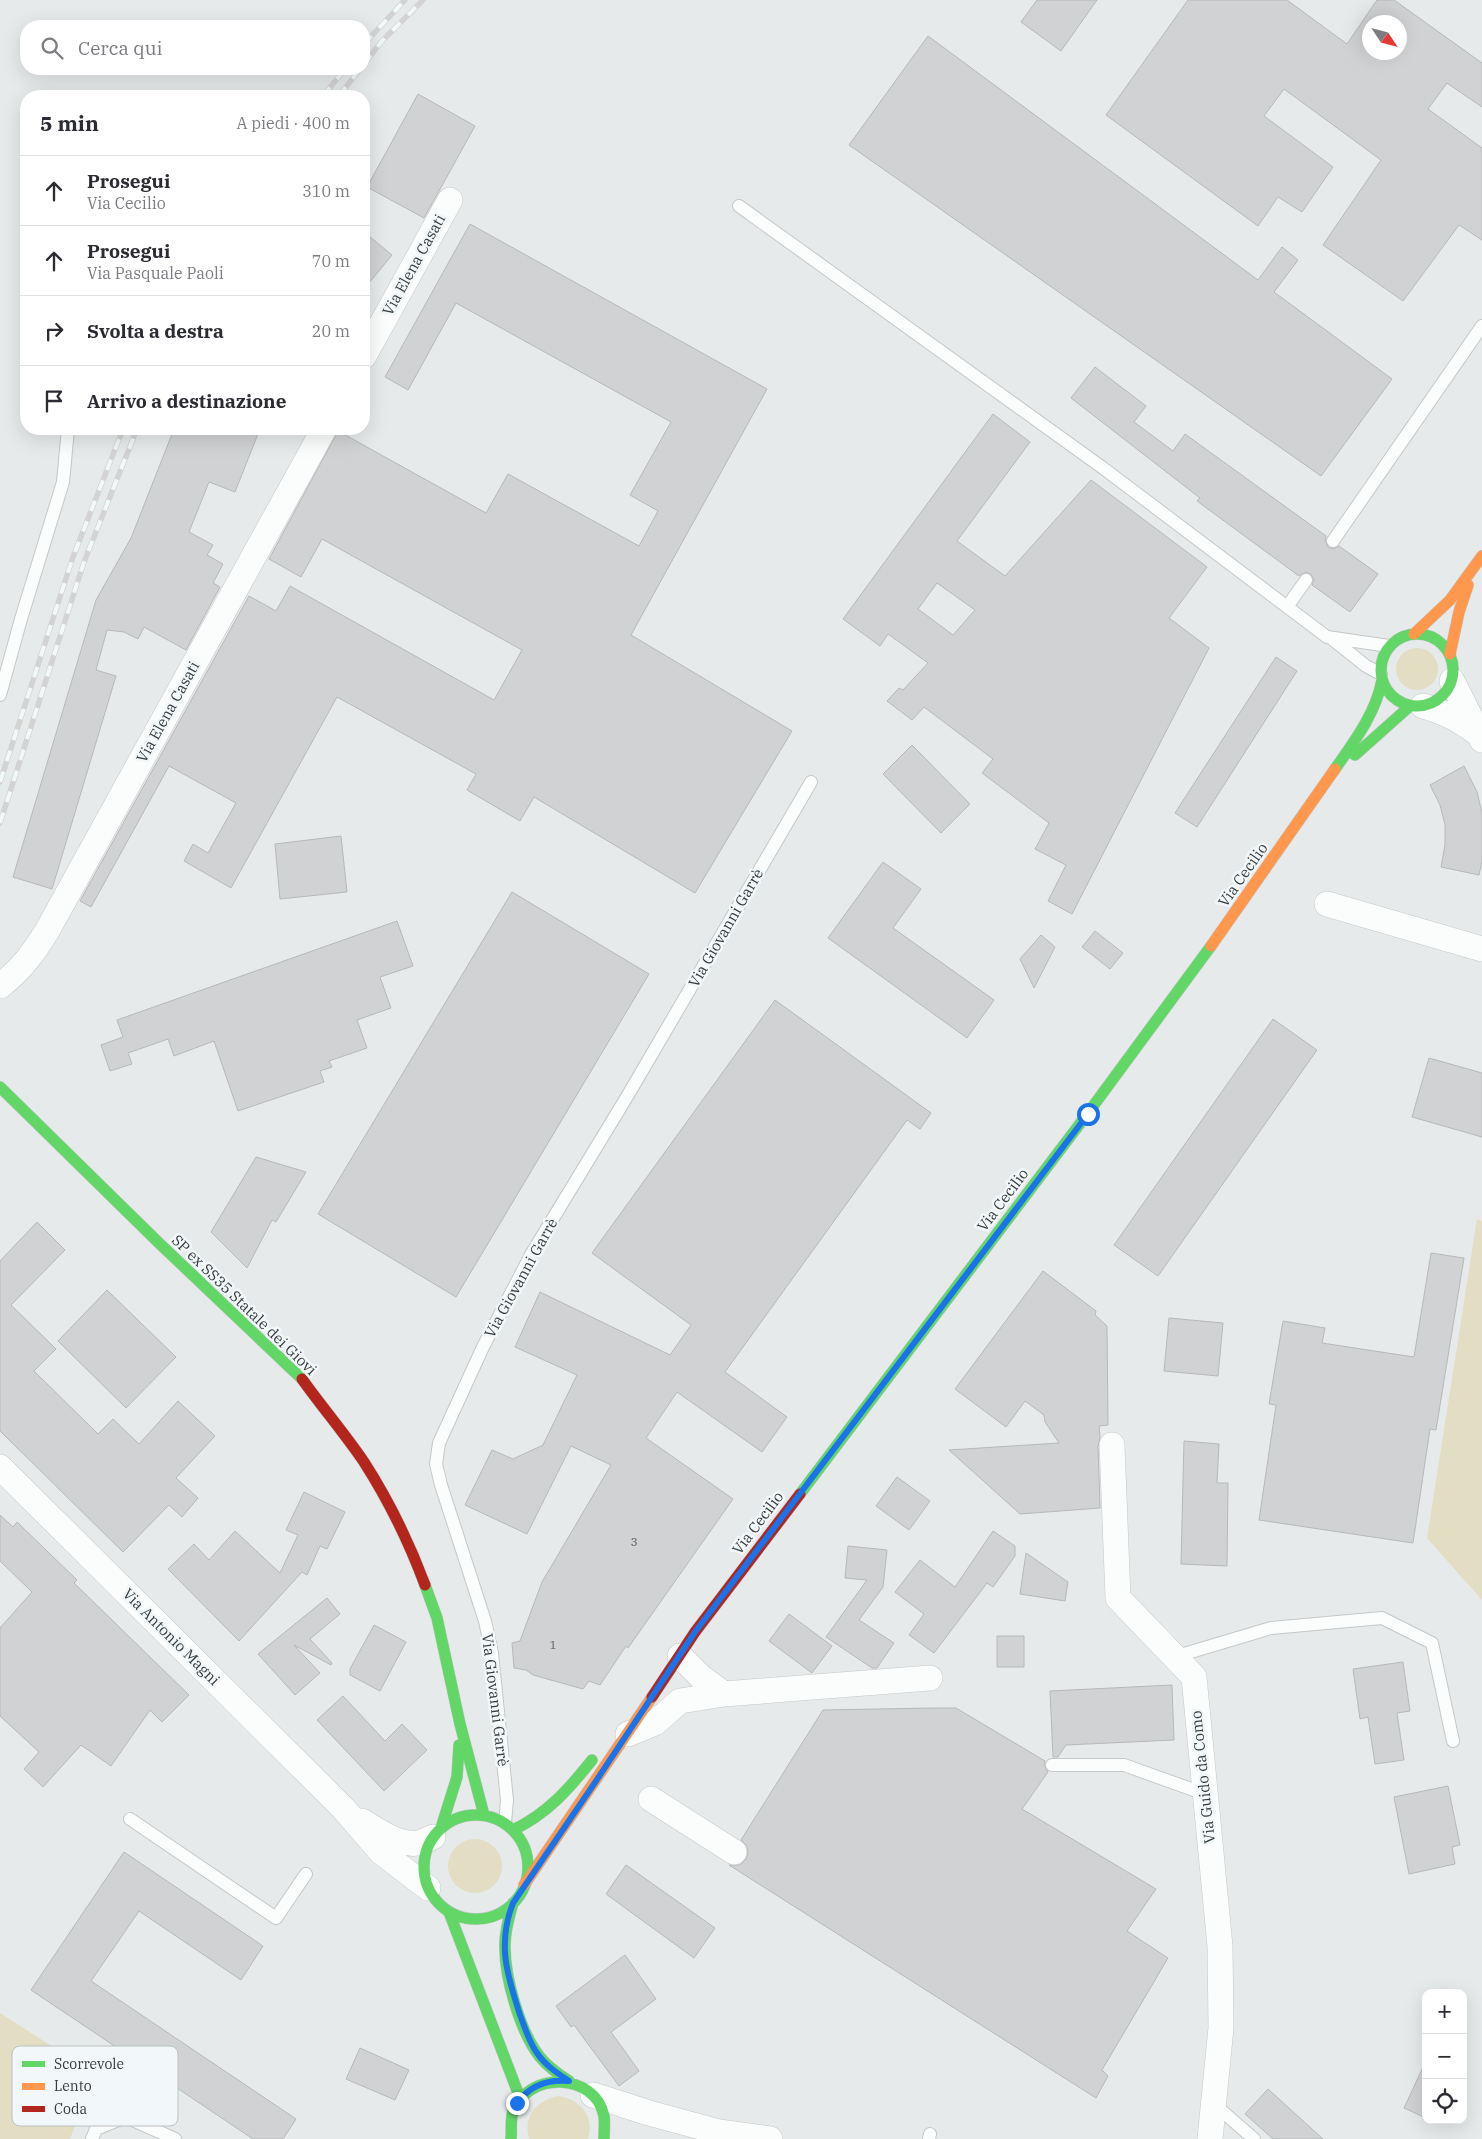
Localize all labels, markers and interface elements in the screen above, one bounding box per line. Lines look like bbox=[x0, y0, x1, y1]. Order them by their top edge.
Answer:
north arrow bbox=[1362, 15, 1407, 60]
search box bbox=[20, 20, 370, 75]
icon: search bbox=[38, 34, 66, 62]
text: Cerca qui bbox=[78, 36, 162, 60]
text: 5 min bbox=[40, 109, 99, 137]
text: A piedi · 400 m bbox=[237, 113, 350, 133]
text: Prosegui bbox=[87, 169, 170, 193]
icon: ahead bbox=[40, 177, 68, 205]
text: 310 m bbox=[302, 181, 350, 201]
text: Via Cecilio bbox=[87, 193, 166, 213]
street label: Via Elena Casati bbox=[378, 211, 449, 319]
text: Prosegui bbox=[87, 239, 170, 263]
icon: ahead bbox=[40, 247, 68, 275]
text: 70 m bbox=[312, 251, 350, 271]
text: Via Pasquale Paoli bbox=[87, 263, 224, 283]
icon: right bbox=[40, 317, 68, 345]
text: Svolta a destra bbox=[87, 319, 224, 343]
text: 20 m bbox=[312, 321, 350, 341]
icon: arrive bbox=[40, 387, 68, 415]
text: Arrivo a destinazione bbox=[87, 389, 286, 413]
street label: Via Elena Casati bbox=[132, 658, 203, 766]
street label: Via Cecilio bbox=[1214, 839, 1272, 910]
street label: Via Giovanni Garrè bbox=[684, 865, 767, 990]
route start bbox=[1077, 1103, 1100, 1126]
street label: Via Cecilio bbox=[973, 1164, 1032, 1235]
street label: Via Giovanni Garrè bbox=[480, 1215, 561, 1341]
street label: SP ex SS35 Statale dei Giovi bbox=[168, 1230, 321, 1379]
street label: Via Cecilio bbox=[728, 1487, 787, 1558]
house number: 3 bbox=[630, 1534, 638, 1549]
street label: Via Antonio Magni bbox=[119, 1584, 224, 1689]
street label: Via Giovanni Garrè bbox=[478, 1632, 513, 1767]
house number: 1 bbox=[549, 1637, 557, 1652]
street label: Via Guido da Como bbox=[1186, 1710, 1219, 1844]
map controls bbox=[1422, 1989, 1467, 2124]
button: + bbox=[1422, 1989, 1467, 2034]
button: − bbox=[1422, 2034, 1467, 2079]
legend bbox=[12, 2046, 178, 2126]
text: Scorrevole bbox=[54, 2055, 124, 2073]
text: Lento bbox=[54, 2077, 92, 2095]
button: locate bbox=[1422, 2079, 1467, 2124]
route end bbox=[506, 2092, 529, 2115]
text: Coda bbox=[54, 2100, 87, 2118]

